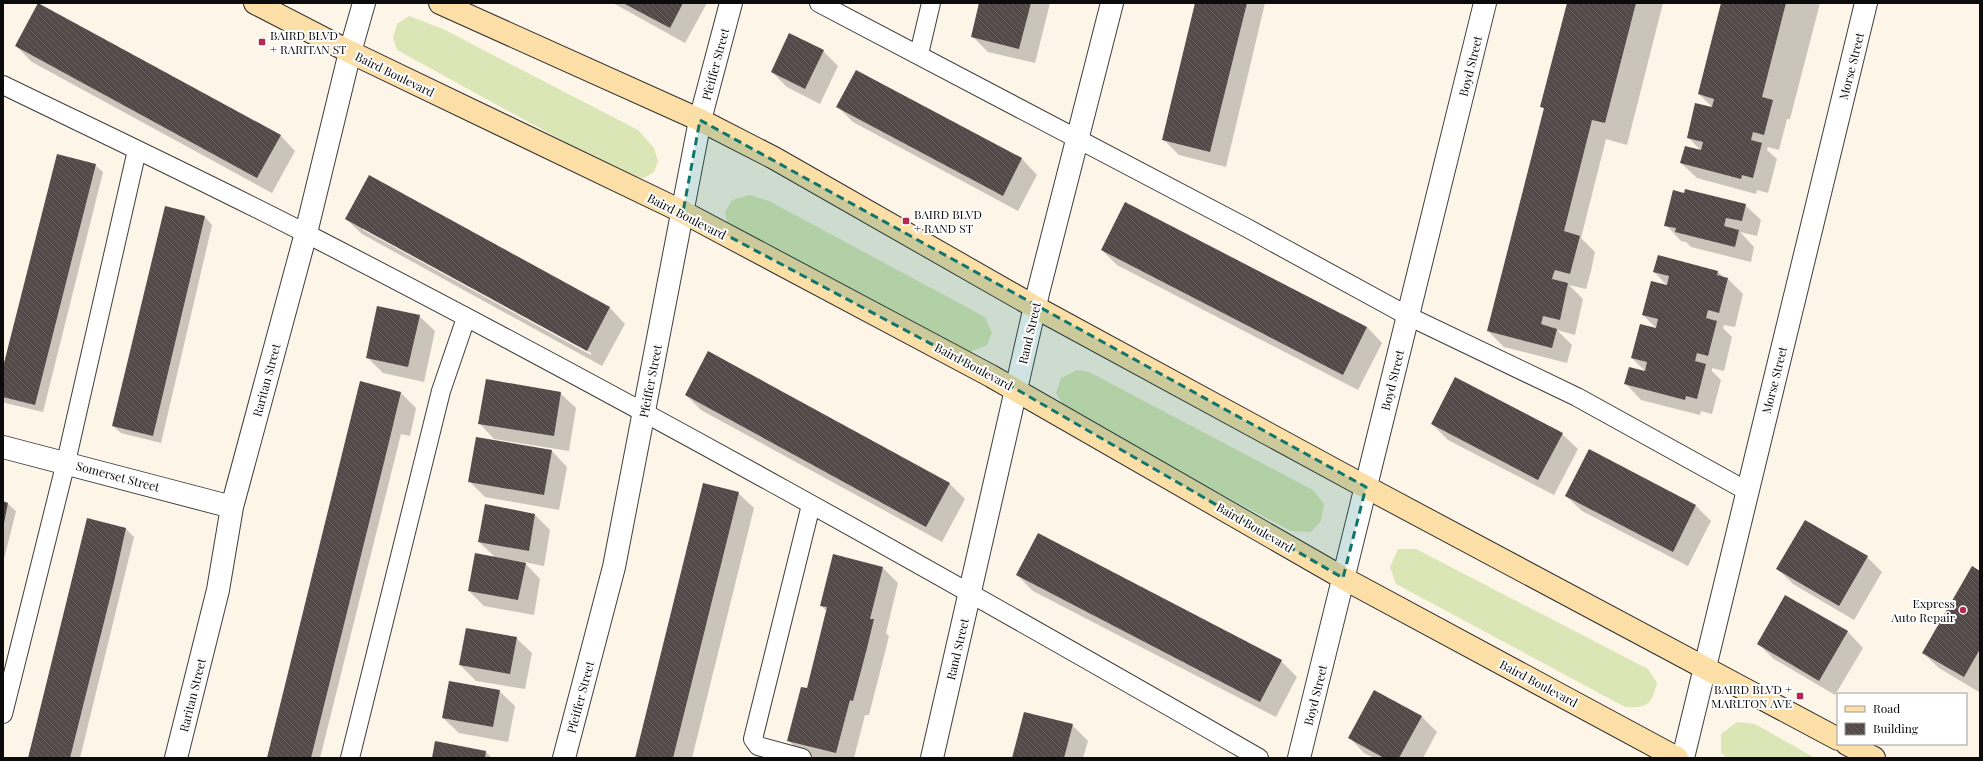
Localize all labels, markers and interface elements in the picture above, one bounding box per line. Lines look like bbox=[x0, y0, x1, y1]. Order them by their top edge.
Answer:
street label: Pfeiffer Street bbox=[698, 25, 733, 102]
place label: BAIRD BLVD + RARITAN ST bbox=[270, 27, 347, 57]
street label: Morse Street bbox=[1835, 30, 1867, 101]
street label: Boyd Street bbox=[1455, 33, 1485, 98]
marker: BAIRD BLVD + RARITAN ST bbox=[257, 37, 267, 47]
street label: Baird Boulevard bbox=[353, 48, 437, 100]
street label: Baird Boulevard bbox=[645, 189, 729, 243]
place label: BAIRD BLVD + RAND ST bbox=[914, 206, 982, 236]
marker: BAIRD BLVD + RAND ST bbox=[901, 216, 911, 226]
street label: Rand Street bbox=[1014, 300, 1044, 366]
street label: Baird Boulevard bbox=[932, 339, 1016, 393]
street label: Raritan Street bbox=[249, 341, 284, 418]
street label: Pfeiffer Street bbox=[635, 342, 665, 419]
street label: Morse Street bbox=[1758, 344, 1790, 415]
street label: Boyd Street bbox=[1377, 347, 1407, 412]
street label: Somerset Street bbox=[74, 457, 162, 495]
street label: Baird Boulevard bbox=[1214, 499, 1296, 555]
place label: Express Auto Repair bbox=[1890, 595, 1956, 625]
marker: Express Auto Repair bbox=[1958, 605, 1968, 615]
street label: Rand Street bbox=[942, 616, 972, 682]
street label: Raritan Street bbox=[175, 656, 209, 733]
street label: Baird Boulevard bbox=[1497, 656, 1581, 710]
street label: Pfeiffer Street bbox=[563, 658, 598, 735]
street label: Boyd Street bbox=[1300, 662, 1330, 727]
place label: BAIRD BLVD + MARLTON AVE bbox=[1711, 681, 1792, 711]
marker: BAIRD BLVD + MARLTON AVE bbox=[1795, 691, 1805, 701]
legend bbox=[1837, 693, 1967, 745]
text: Road bbox=[1873, 700, 1900, 716]
text: Building bbox=[1873, 720, 1919, 736]

